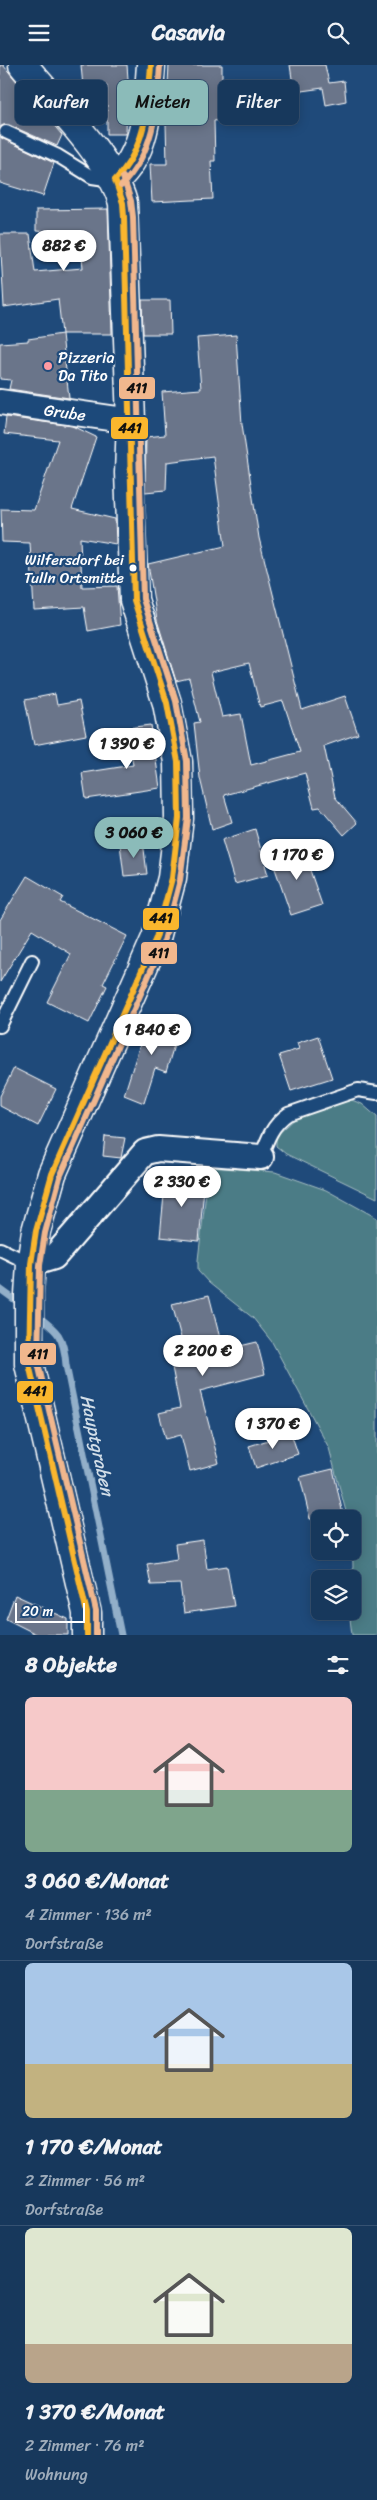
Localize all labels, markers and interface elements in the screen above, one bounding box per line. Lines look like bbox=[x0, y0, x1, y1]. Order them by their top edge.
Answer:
text: Casavia bbox=[152, 13, 225, 52]
icon: menu bbox=[25, 19, 53, 47]
icon: search bbox=[324, 19, 352, 47]
chip: Kaufen bbox=[15, 80, 107, 125]
chip: Mieten bbox=[117, 80, 208, 125]
chip: Filter bbox=[218, 80, 299, 125]
pin: 882 € bbox=[29, 229, 99, 272]
text: 882 € bbox=[42, 231, 86, 260]
place label: Pizzeria Da Tito bbox=[58, 343, 115, 390]
marker: Pizzeria Da Tito bbox=[42, 360, 54, 372]
line badge: 411 bbox=[118, 376, 156, 400]
text: 411 bbox=[126, 376, 147, 401]
street label: Grube bbox=[42, 395, 88, 430]
line badge: 441 bbox=[110, 416, 149, 440]
text: 441 bbox=[117, 416, 142, 441]
place label: Wilfersdorf bei Tulln Ortsmitte bbox=[24, 547, 125, 591]
marker: Wilfersdorf bei Tulln Ortsmitte bbox=[128, 563, 138, 573]
pin: 1 390 € bbox=[81, 727, 173, 770]
text: 1 390 € bbox=[100, 729, 154, 758]
pin: 3 060 € bbox=[88, 817, 180, 859]
text: 3 060 € bbox=[105, 818, 163, 847]
pin: 1 170 € bbox=[251, 839, 343, 881]
text: 1 170 € bbox=[271, 840, 323, 869]
text: 441 bbox=[148, 906, 173, 931]
line badge: 441 bbox=[142, 907, 180, 931]
line badge: 411 bbox=[140, 941, 178, 965]
text: 411 bbox=[148, 941, 169, 966]
pin: 1 840 € bbox=[106, 1013, 198, 1056]
text: 1 840 € bbox=[124, 1015, 180, 1044]
pin: 2 330 € bbox=[136, 1165, 228, 1208]
text: 2 330 € bbox=[154, 1167, 210, 1196]
pin: 2 200 € bbox=[157, 1335, 249, 1377]
text: 2 200 € bbox=[174, 1336, 232, 1365]
line badge: 411 bbox=[19, 1342, 57, 1366]
text: 411 bbox=[27, 1342, 48, 1367]
text: 441 bbox=[22, 1379, 47, 1404]
line badge: 441 bbox=[16, 1380, 54, 1404]
water label: Hauptgraben bbox=[71, 1391, 124, 1501]
pin: 1 370 € bbox=[227, 1407, 319, 1450]
text: 1 370 € bbox=[246, 1409, 300, 1438]
map controls bbox=[311, 1510, 361, 1620]
button: locate bbox=[311, 1510, 361, 1560]
button: layers bbox=[311, 1570, 361, 1620]
text: 20 m bbox=[22, 1599, 53, 1624]
scale bar bbox=[15, 1600, 85, 1623]
text: 8 Objekte bbox=[25, 1646, 117, 1684]
icon: filters bbox=[324, 1651, 352, 1679]
icon: home bbox=[144, 1730, 234, 1820]
text: 3 060 €/Monat bbox=[25, 1862, 169, 1900]
text: 4 Zimmer · 136 m² bbox=[25, 1900, 152, 1929]
text: Dorfstraße bbox=[25, 1929, 103, 1958]
icon: home bbox=[144, 1995, 234, 2085]
text: 1 170 €/Monat bbox=[25, 2128, 162, 2166]
text: 2 Zimmer · 56 m² bbox=[25, 2166, 145, 2195]
text: Dorfstraße bbox=[25, 2195, 103, 2224]
icon: home bbox=[144, 2260, 234, 2350]
text: 1 370 €/Monat bbox=[25, 2393, 165, 2431]
text: 2 Zimmer · 76 m² bbox=[25, 2431, 144, 2460]
text: Wohnung bbox=[25, 2460, 88, 2489]

